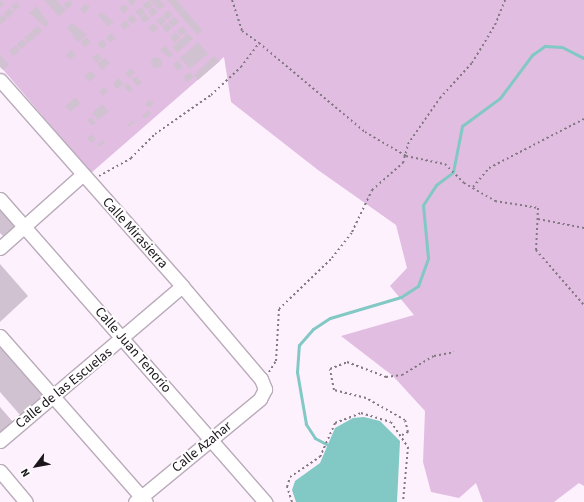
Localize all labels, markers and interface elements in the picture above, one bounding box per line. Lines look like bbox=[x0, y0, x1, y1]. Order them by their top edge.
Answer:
street label: Calle Mirasierra bbox=[99, 194, 171, 272]
street label: Calle Juan Tenorio bbox=[91, 304, 175, 396]
street label: Calle de las Escuelas bbox=[12, 344, 116, 432]
street label: Calle Azahar bbox=[169, 418, 235, 476]
north arrow bbox=[16, 446, 56, 486]
text: N bbox=[17, 466, 34, 480]

